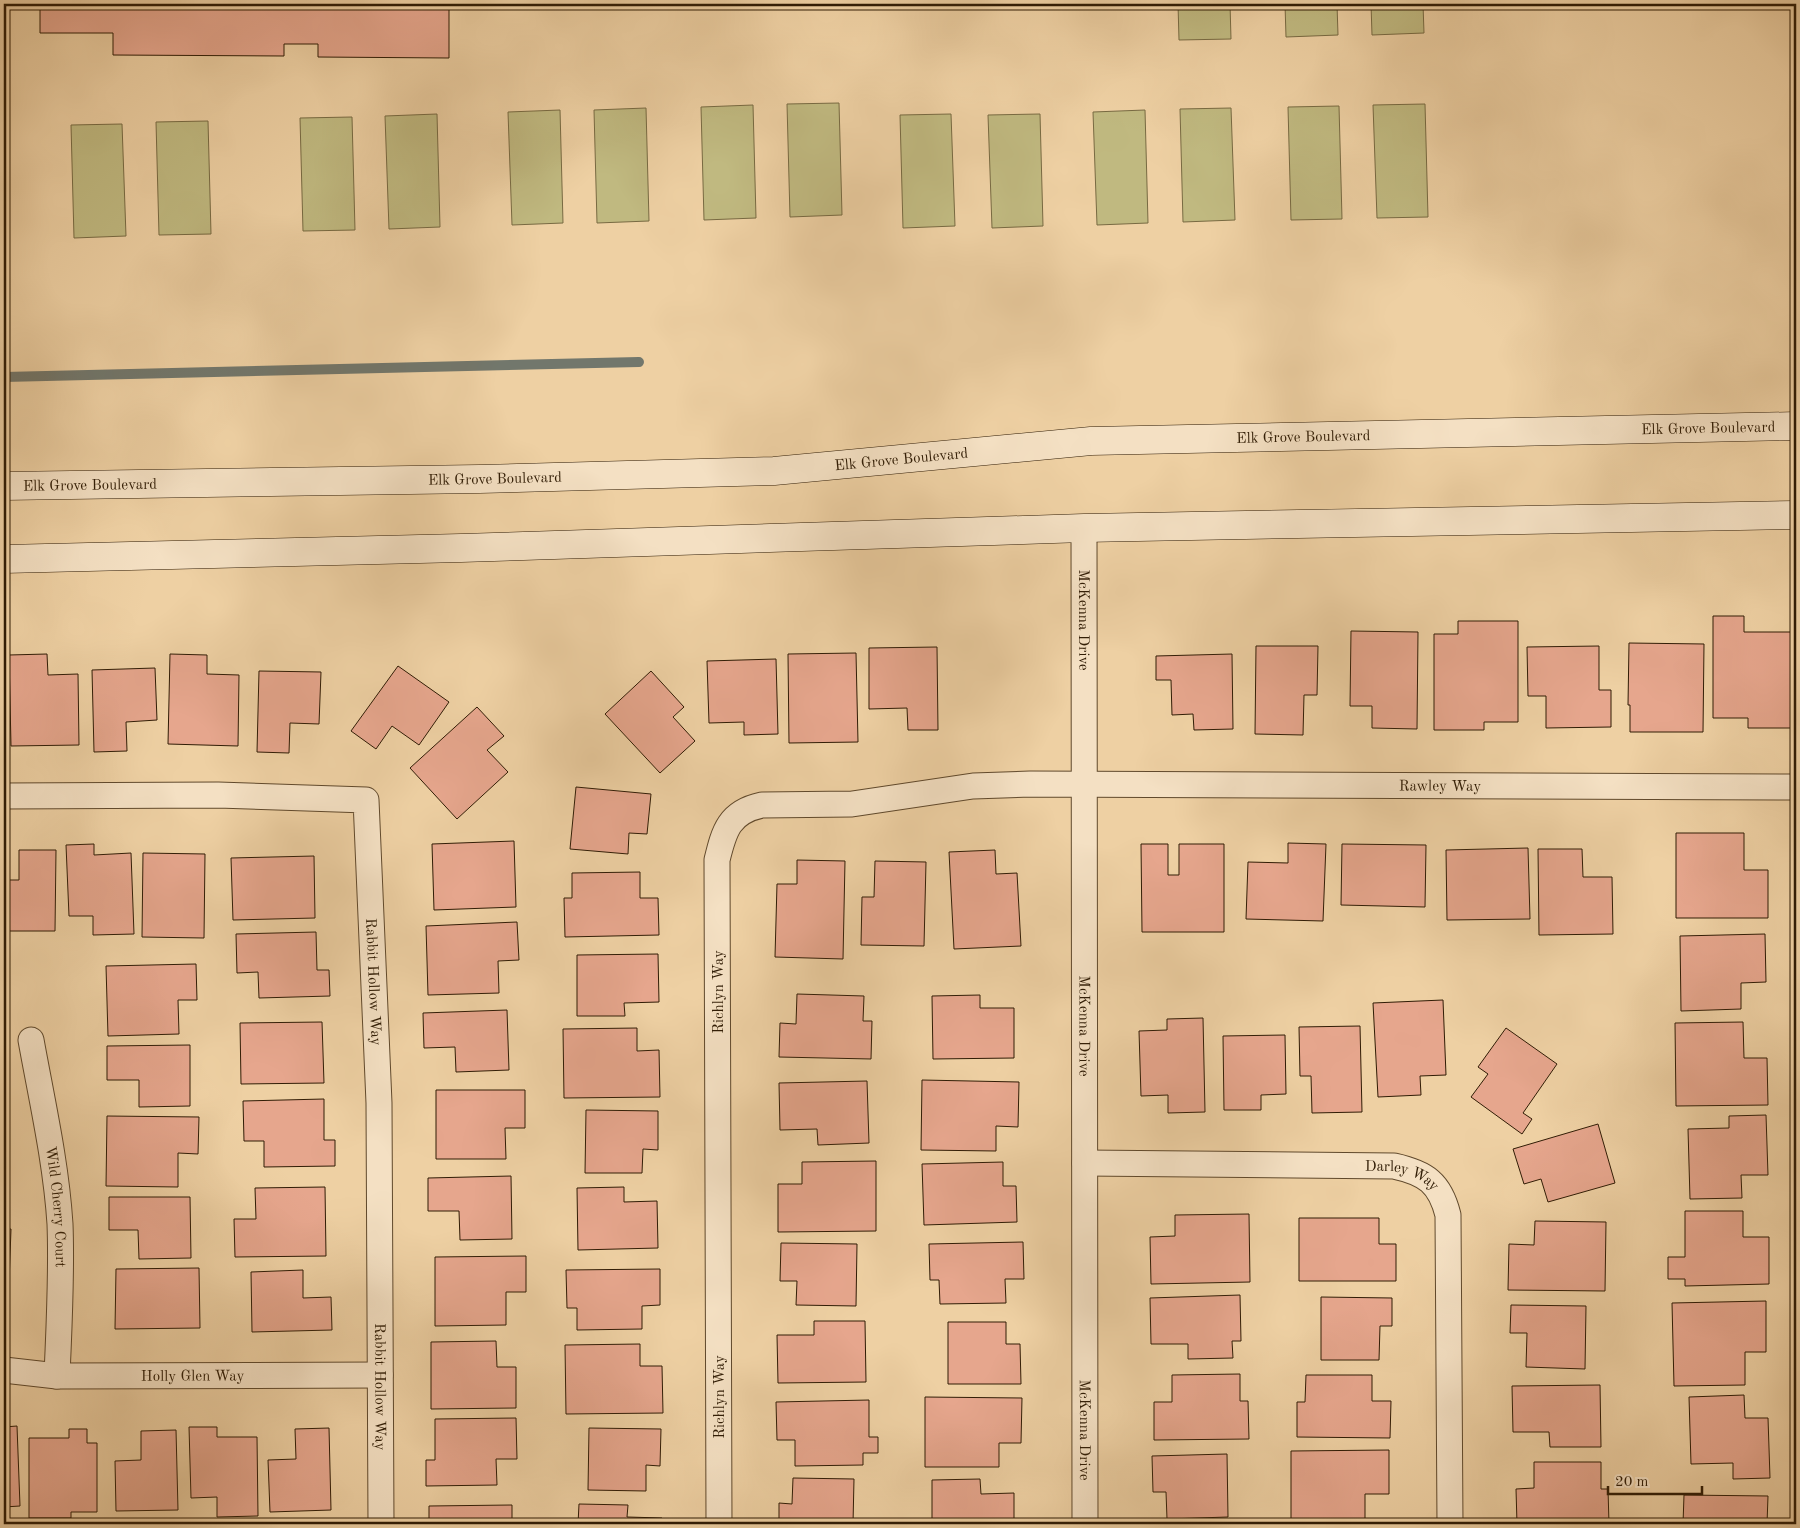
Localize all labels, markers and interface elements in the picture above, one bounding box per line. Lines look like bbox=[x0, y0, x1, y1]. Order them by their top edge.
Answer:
street label: Elk Grove Boulevard bbox=[1641, 420, 1776, 438]
street label: Elk Grove Boulevard bbox=[1236, 429, 1371, 447]
street label: Elk Grove Boulevard bbox=[834, 447, 969, 474]
street label: Elk Grove Boulevard bbox=[428, 471, 562, 489]
street label: Elk Grove Boulevard bbox=[23, 478, 157, 495]
street label: McKenna Drive bbox=[1075, 569, 1090, 671]
street label: Rawley Way bbox=[1399, 779, 1481, 795]
street label: Rabbit Hollow Way bbox=[362, 918, 383, 1046]
street label: Richlyn Way bbox=[712, 950, 727, 1034]
street label: McKenna Drive bbox=[1075, 975, 1091, 1077]
street label: Wild Cherry Court bbox=[42, 1145, 67, 1268]
street label: Darley Way bbox=[1365, 1160, 1441, 1194]
street label: Rabbit Hollow Way bbox=[371, 1323, 387, 1450]
street label: Richlyn Way bbox=[713, 1355, 728, 1439]
street label: Holly Glen Way bbox=[141, 1369, 245, 1385]
street label: McKenna Drive bbox=[1076, 1379, 1091, 1481]
scale bar bbox=[1608, 1463, 1701, 1495]
text: 20 m bbox=[1615, 1475, 1649, 1490]

